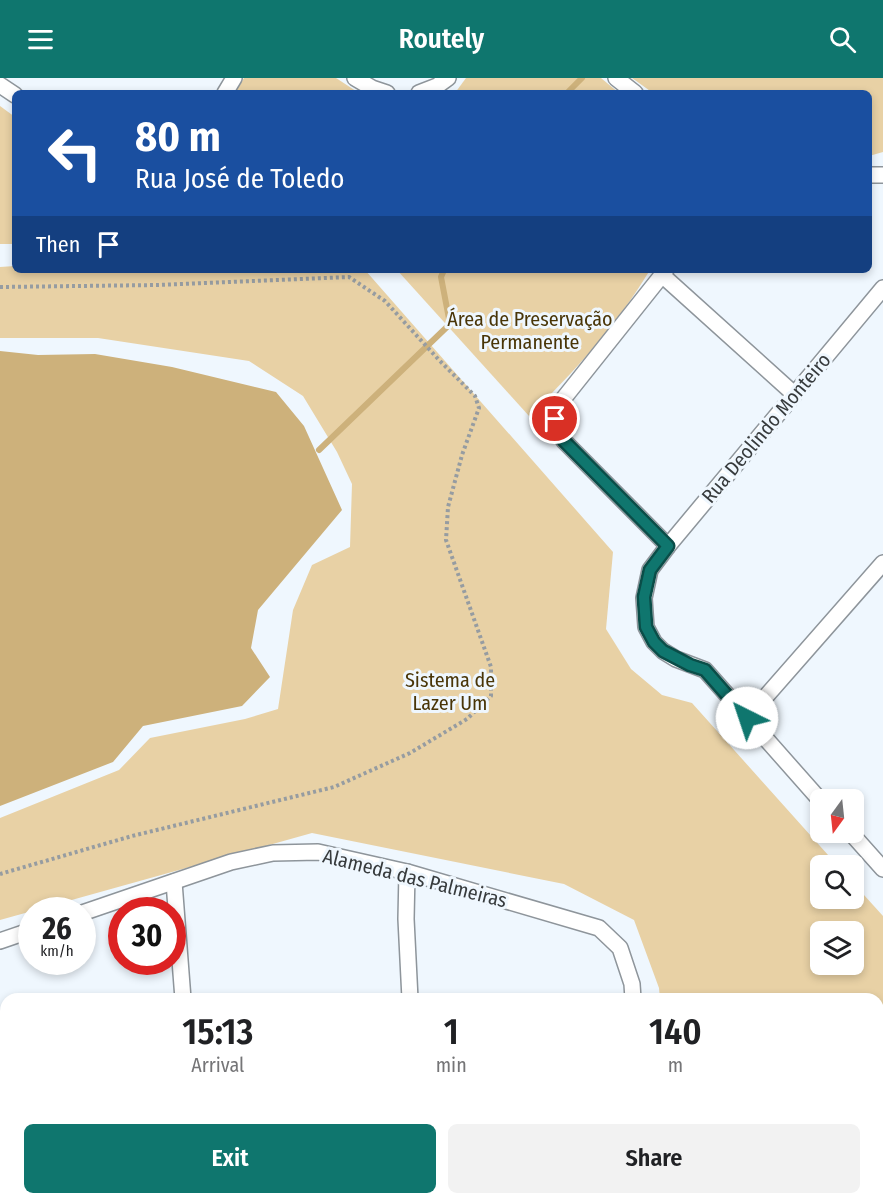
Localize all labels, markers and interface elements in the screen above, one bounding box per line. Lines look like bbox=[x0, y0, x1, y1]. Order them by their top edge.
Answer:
icon: menu bbox=[24, 23, 57, 56]
text: Routely bbox=[399, 23, 484, 55]
icon: search bbox=[826, 23, 859, 56]
text: 80 m bbox=[135, 112, 221, 162]
icon: left bbox=[36, 114, 114, 192]
text: Rua José de Toledo bbox=[135, 163, 345, 195]
icon: arrive bbox=[92, 228, 125, 261]
text: Then bbox=[36, 231, 80, 258]
park label: Área de Preservação Permanente bbox=[447, 307, 613, 354]
street label: Rua Deolindo Monteiro bbox=[696, 348, 836, 508]
pin bbox=[529, 393, 580, 444]
icon: arrive bbox=[538, 402, 571, 435]
park label: Sistema de Lazer Um bbox=[405, 668, 495, 715]
position arrow bbox=[715, 686, 779, 750]
north arrow bbox=[810, 789, 864, 843]
map controls bbox=[810, 789, 864, 975]
street label: Alameda das Palmeiras bbox=[321, 844, 509, 912]
button: search bbox=[810, 855, 864, 909]
speed limit sign: 30 bbox=[108, 897, 186, 975]
text: 26 bbox=[42, 911, 72, 947]
button: layers bbox=[810, 921, 864, 975]
text: km/h bbox=[40, 942, 74, 960]
text: 15:13 bbox=[182, 1010, 253, 1054]
text: 1 bbox=[444, 1010, 459, 1054]
text: 140 bbox=[649, 1010, 702, 1054]
text: Arrival bbox=[191, 1053, 244, 1077]
text: min bbox=[436, 1053, 467, 1077]
text: m bbox=[668, 1053, 683, 1077]
button: Exit bbox=[24, 1124, 436, 1193]
button: Share bbox=[448, 1124, 860, 1193]

